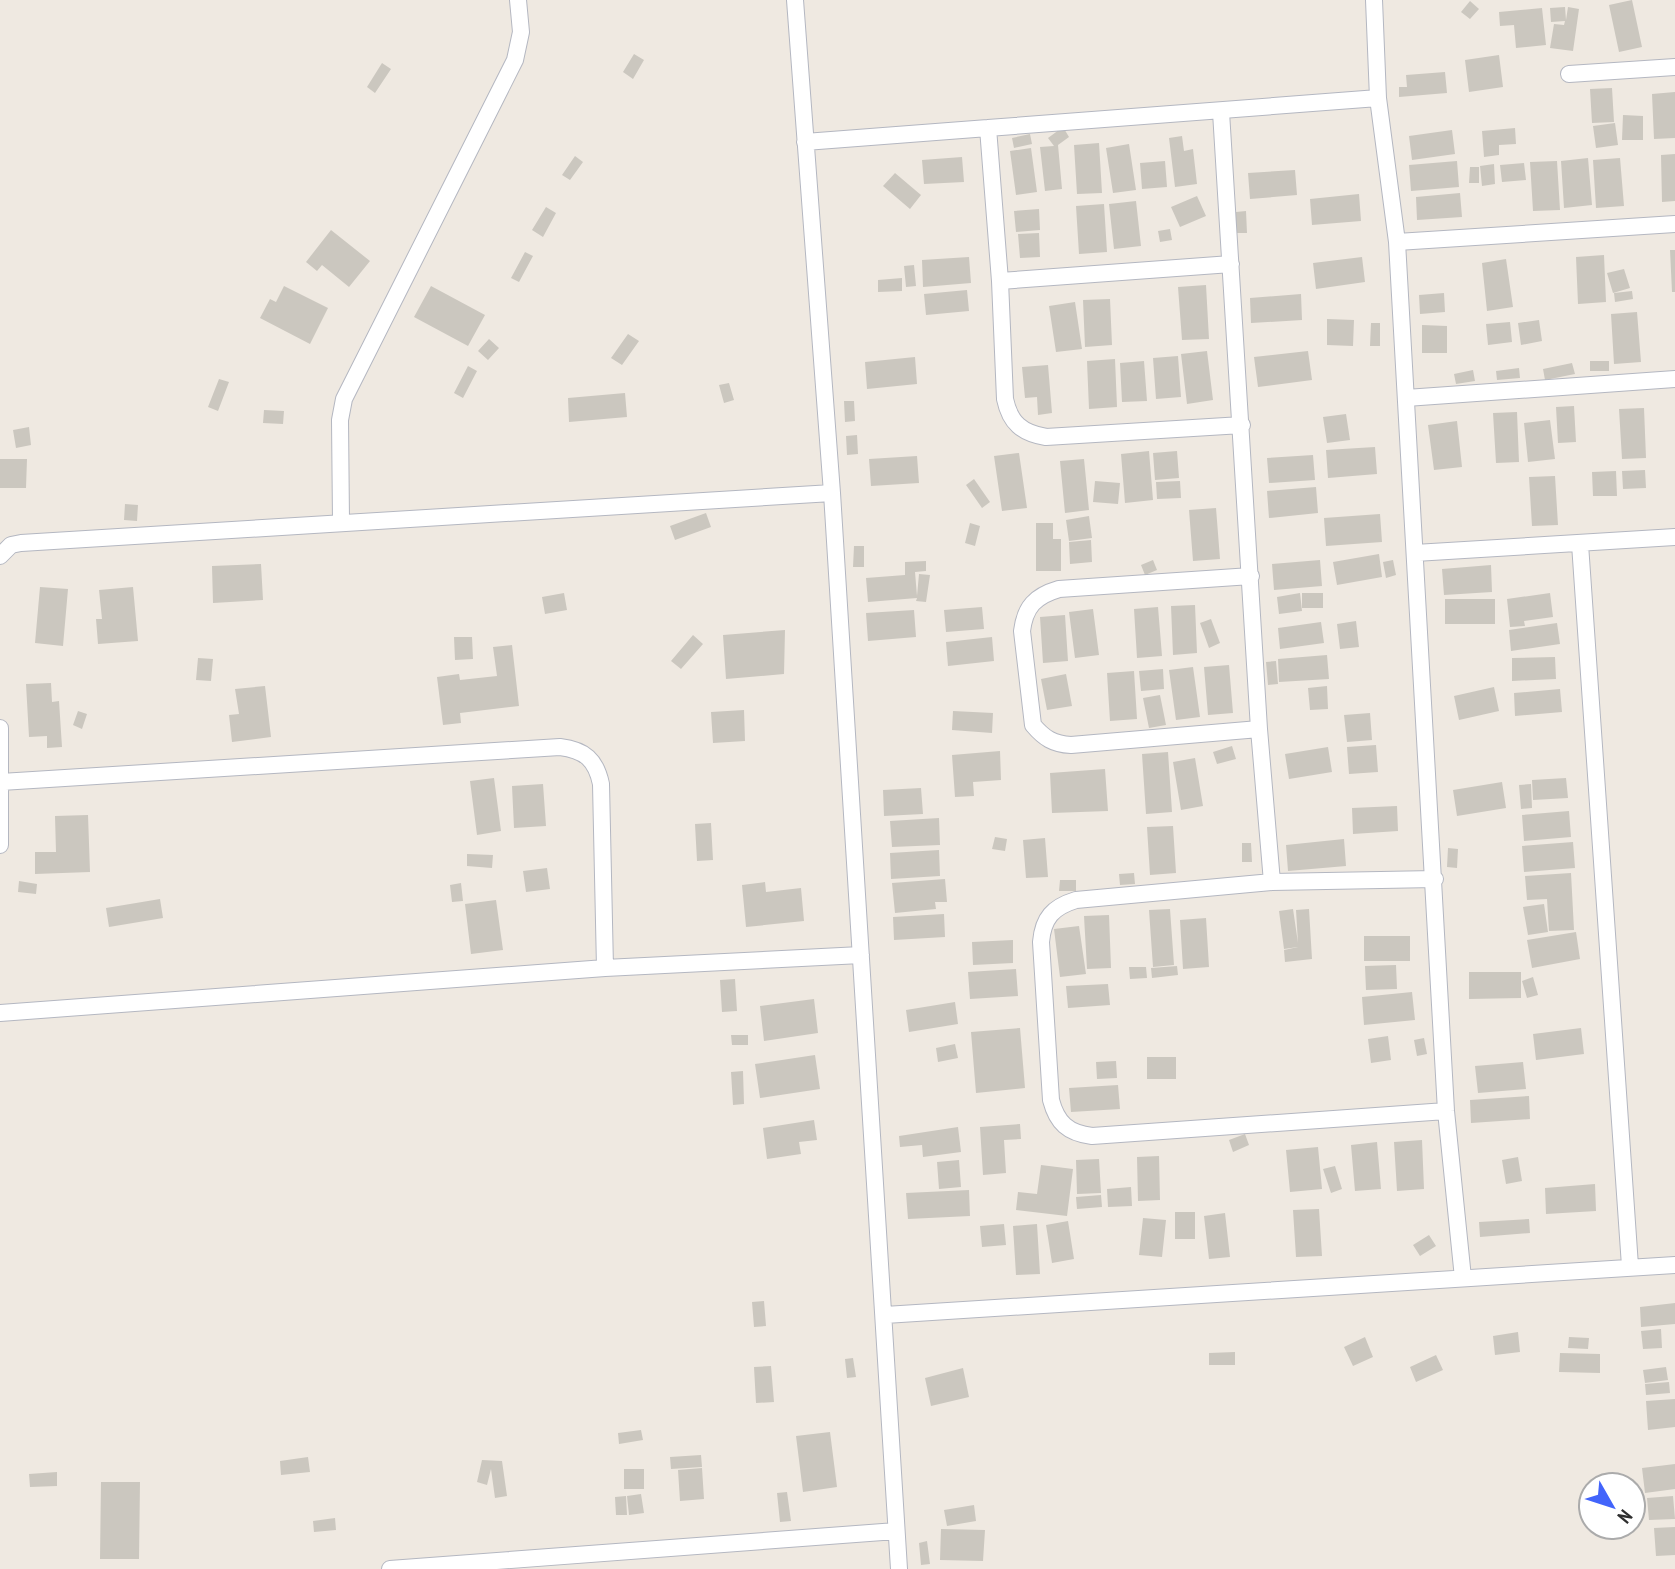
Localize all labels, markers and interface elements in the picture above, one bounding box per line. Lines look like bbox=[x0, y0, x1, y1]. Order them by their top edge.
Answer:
north arrow bbox=[1577, 1471, 1647, 1541]
text: N bbox=[1613, 1505, 1638, 1528]

